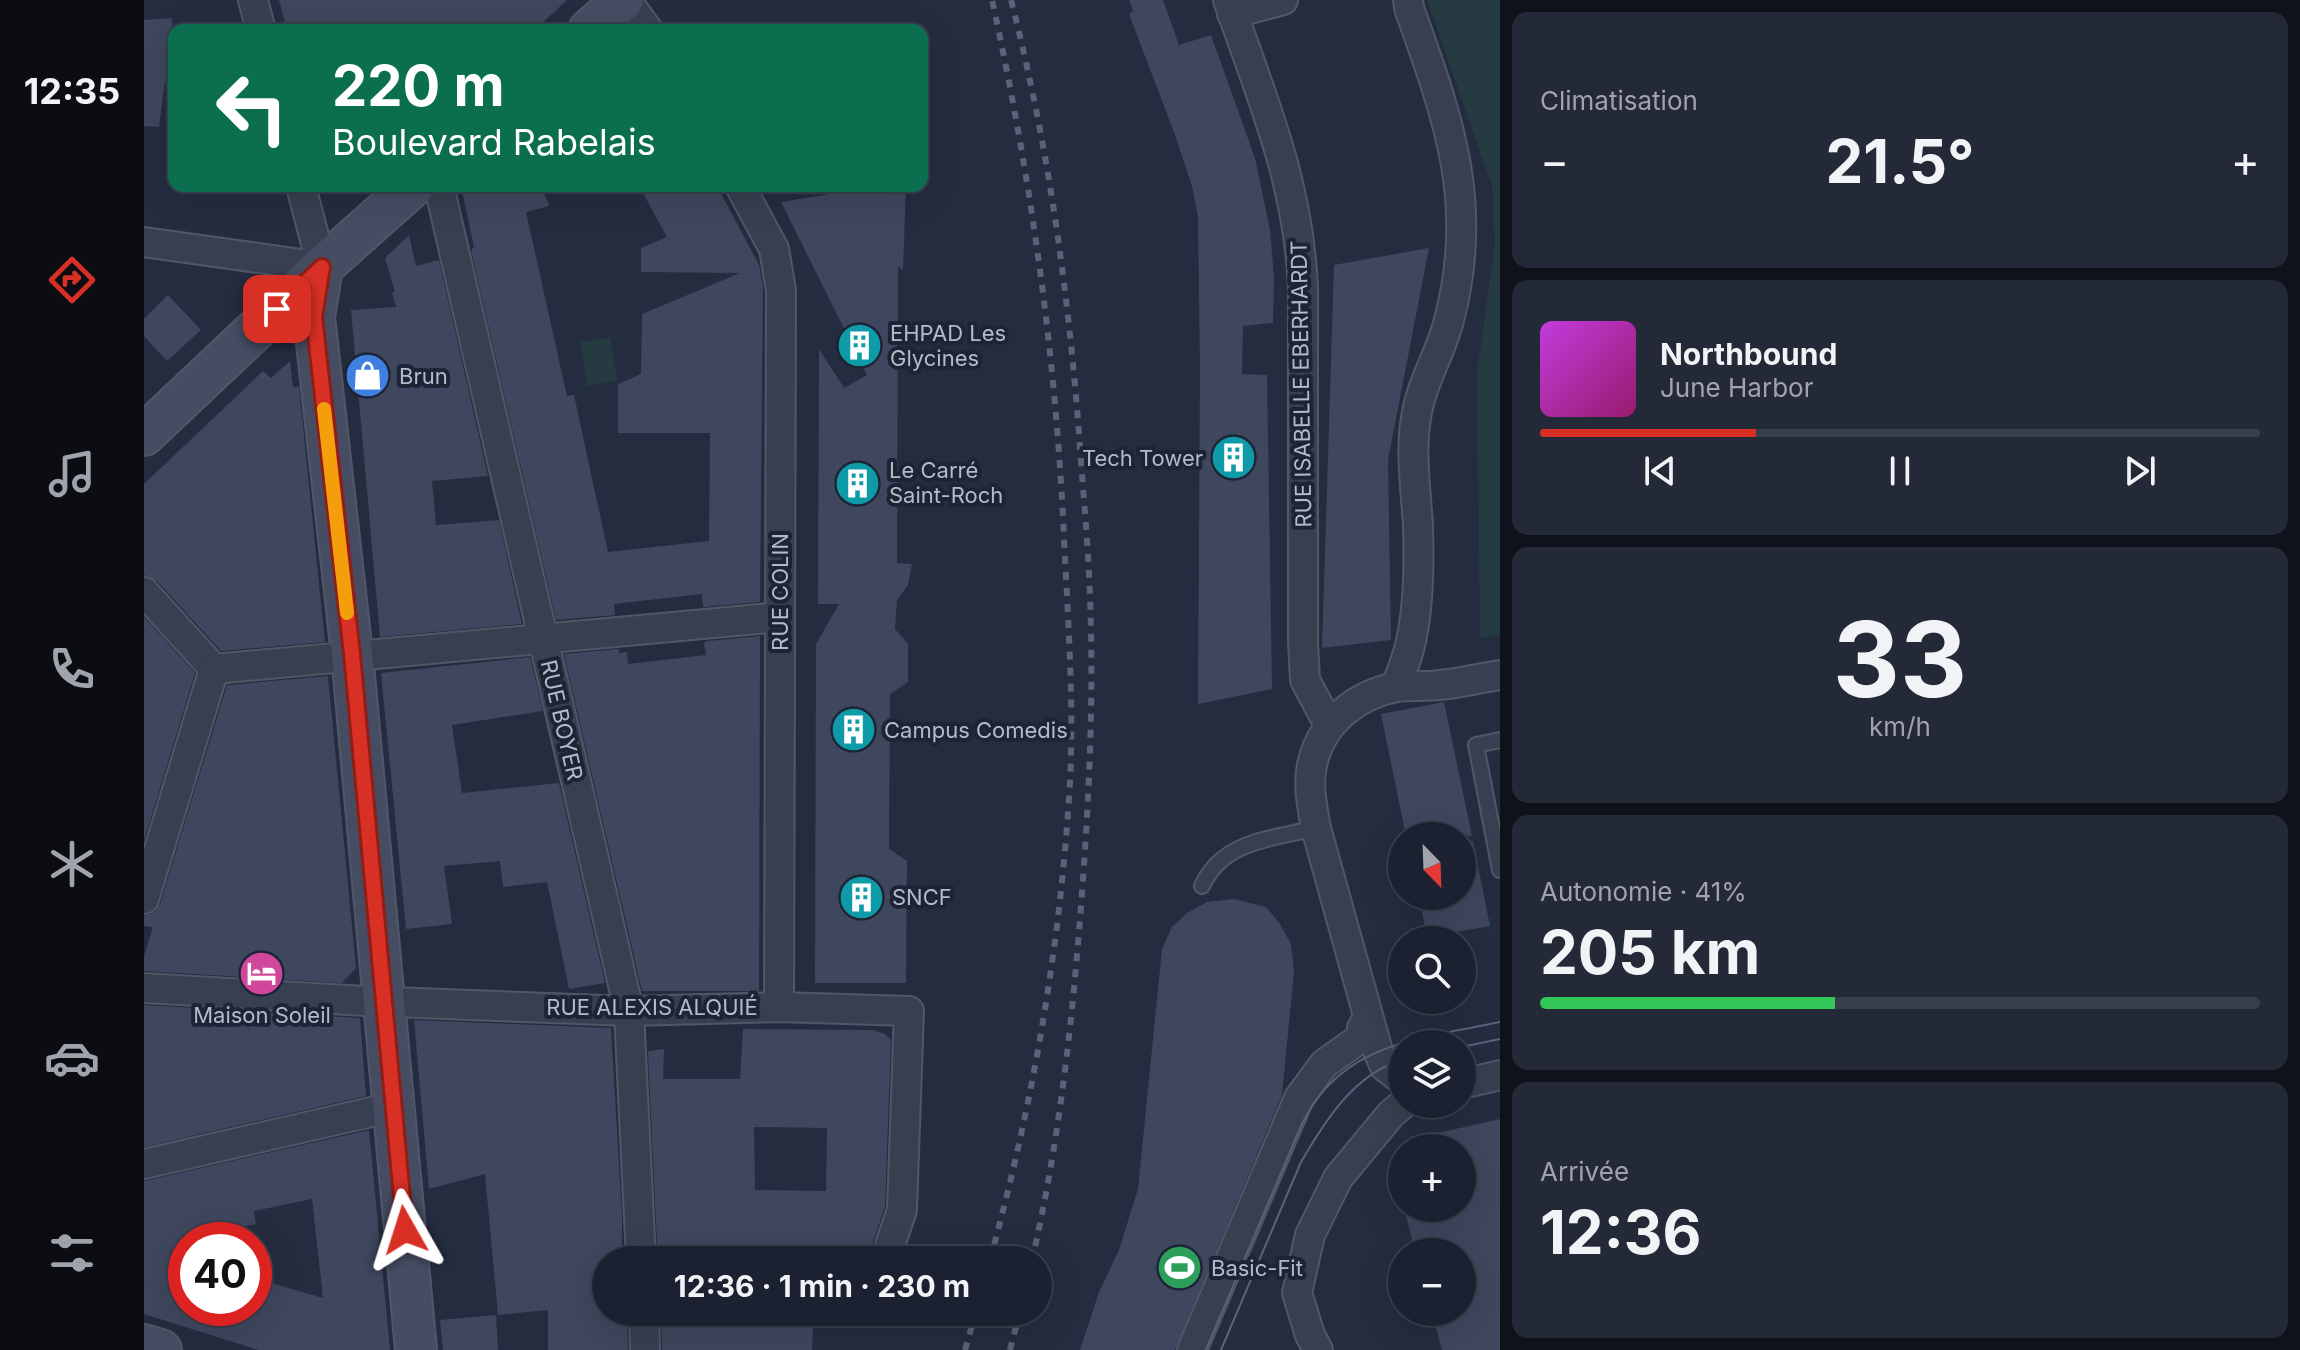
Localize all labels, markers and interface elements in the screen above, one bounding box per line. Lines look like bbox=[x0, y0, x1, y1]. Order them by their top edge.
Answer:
text: 220 m bbox=[332, 52, 505, 120]
icon: left bbox=[200, 56, 304, 160]
text: 12:35 bbox=[24, 69, 120, 113]
text: Climatisation bbox=[1540, 85, 1698, 116]
text: Boulevard Rabelais bbox=[332, 120, 656, 164]
text: 21.5° bbox=[1826, 125, 1974, 197]
text: − bbox=[1540, 134, 1569, 188]
text: + bbox=[2231, 134, 2260, 188]
street label: RUE ISABELLE EBERHARDT bbox=[1285, 240, 1317, 528]
icon: directions bbox=[44, 252, 100, 308]
pin bbox=[243, 275, 311, 343]
icon: arrive bbox=[255, 287, 299, 331]
place label: EHPAD Les Glycines bbox=[890, 320, 1006, 371]
building icon: EHPAD Les Glycines bbox=[835, 322, 883, 370]
text: Northbound bbox=[1660, 336, 1837, 372]
shop icon: Brun bbox=[344, 352, 392, 400]
place label: Brun bbox=[399, 363, 448, 389]
text: June Harbor bbox=[1660, 372, 1813, 403]
building icon: Tech Tower bbox=[1210, 434, 1258, 482]
place label: Tech Tower bbox=[1082, 445, 1203, 471]
icon: music bbox=[44, 446, 100, 502]
icon: previous bbox=[1638, 449, 1682, 493]
icon: pause bbox=[1878, 449, 1922, 493]
icon: next bbox=[2118, 449, 2162, 493]
place label: Le Carré Saint-Roch bbox=[889, 457, 1003, 508]
building icon: Le Carré Saint-Roch bbox=[834, 459, 882, 507]
street label: RUE COLIN bbox=[767, 533, 793, 651]
text: 33 bbox=[1833, 596, 1967, 722]
icon: phone bbox=[44, 641, 100, 697]
street label: RUE BOYER bbox=[536, 657, 588, 783]
building icon: Campus Comedis bbox=[829, 706, 877, 754]
text: km/h bbox=[1869, 711, 1931, 742]
place label: Campus Comedis bbox=[884, 717, 1068, 743]
north arrow bbox=[1388, 822, 1476, 910]
map controls bbox=[1388, 822, 1476, 1326]
icon: climate bbox=[44, 836, 100, 892]
building icon: SNCF bbox=[837, 873, 885, 921]
text: Autonomie · 41% bbox=[1540, 876, 1747, 907]
place label: SNCF bbox=[892, 884, 952, 910]
text: 205 km bbox=[1540, 916, 1760, 988]
button: search bbox=[1388, 926, 1476, 1014]
hotel icon: Maison Soleil bbox=[238, 950, 286, 998]
street label: RUE ALEXIS ALQUIÉ bbox=[546, 994, 758, 1020]
place label: Maison Soleil bbox=[193, 1002, 331, 1028]
icon: car bbox=[44, 1030, 100, 1086]
button: layers bbox=[1388, 1030, 1476, 1118]
button: + bbox=[1388, 1134, 1476, 1222]
text: Arrivée bbox=[1540, 1156, 1629, 1187]
position arrow bbox=[363, 1188, 447, 1272]
text: 12:36 bbox=[1540, 1196, 1701, 1268]
speed limit sign: 40 bbox=[168, 1222, 272, 1326]
icon: filters bbox=[44, 1225, 100, 1281]
button: − bbox=[1388, 1238, 1476, 1326]
sports icon: Basic-Fit bbox=[1156, 1244, 1204, 1292]
place label: Basic-Fit bbox=[1211, 1255, 1303, 1281]
text: 12:36 · 1 min · 230 m bbox=[674, 1268, 970, 1304]

